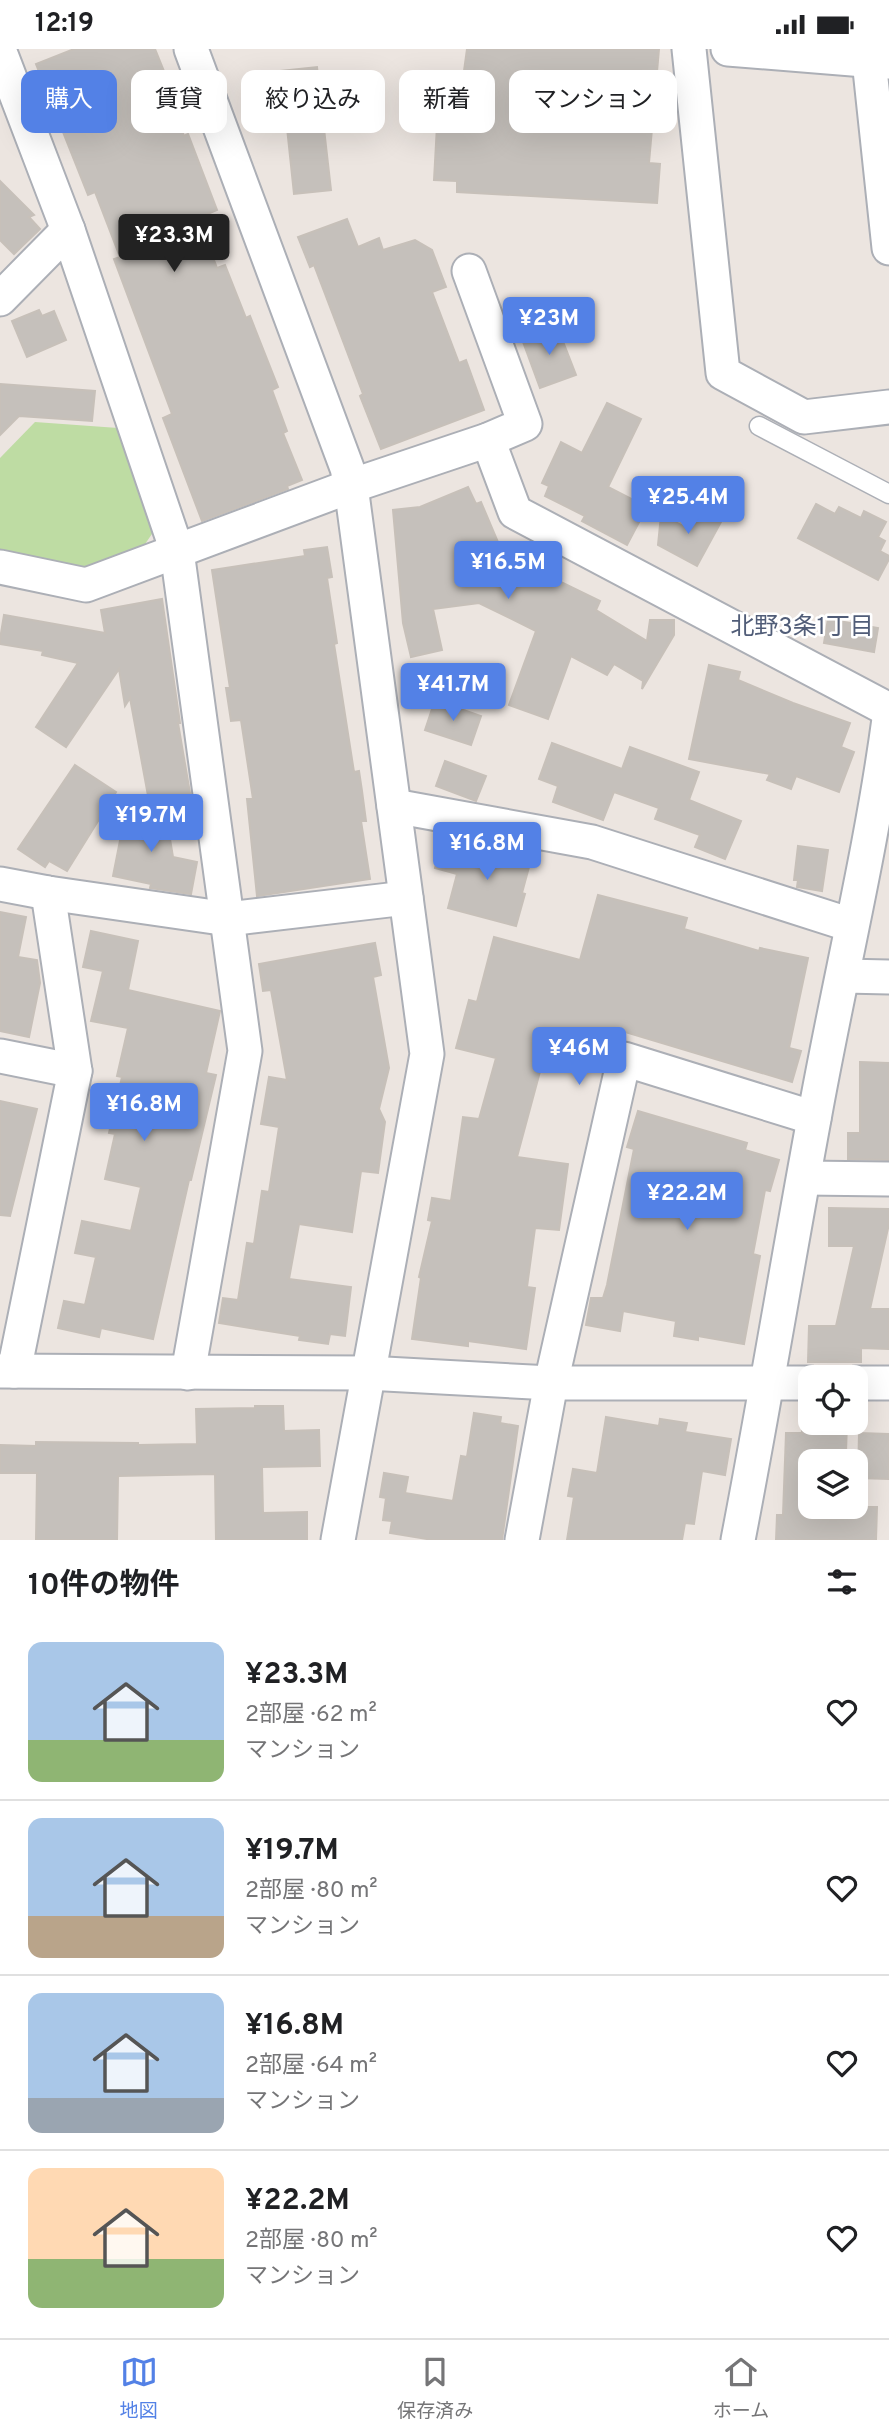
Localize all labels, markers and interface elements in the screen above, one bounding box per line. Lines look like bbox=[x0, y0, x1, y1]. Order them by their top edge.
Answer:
text: 12:19 bbox=[35, 8, 94, 41]
chip: 購入 bbox=[21, 70, 117, 133]
chip: 賃貸 bbox=[131, 70, 227, 133]
chip: 絞り込み bbox=[241, 70, 385, 133]
chip: 新着 bbox=[399, 70, 495, 133]
chip: マンション bbox=[509, 70, 677, 133]
pin: ¥23.3M bbox=[117, 215, 231, 274]
text: ¥23.3M bbox=[134, 222, 214, 251]
pin: ¥23M bbox=[508, 297, 590, 357]
text: ¥23M bbox=[519, 305, 579, 334]
pin: ¥25.4M bbox=[631, 477, 745, 536]
text: ¥25.4M bbox=[647, 484, 729, 513]
pin: ¥16.5M bbox=[451, 541, 565, 601]
text: ¥16.5M bbox=[470, 549, 546, 578]
district label: 北野3条1丁目 bbox=[730, 613, 874, 643]
pin: ¥41.7M bbox=[396, 663, 510, 723]
text: ¥41.7M bbox=[417, 671, 489, 700]
pin: ¥19.7M bbox=[94, 795, 208, 854]
text: ¥19.7M bbox=[115, 802, 187, 831]
pin: ¥16.8M bbox=[430, 823, 544, 882]
text: ¥16.8M bbox=[449, 830, 525, 859]
pin: ¥46M bbox=[538, 1027, 620, 1087]
text: ¥46M bbox=[548, 1035, 610, 1064]
pin: ¥16.8M bbox=[87, 1083, 201, 1143]
text: ¥16.8M bbox=[106, 1091, 182, 1120]
pin: ¥22.2M bbox=[630, 1173, 744, 1232]
text: ¥22.2M bbox=[647, 1180, 727, 1209]
map controls bbox=[798, 1365, 868, 1519]
button: locate bbox=[798, 1365, 868, 1435]
button: layers bbox=[798, 1449, 868, 1519]
icon: filters bbox=[823, 1563, 861, 1601]
text: 10件の物件 bbox=[28, 1568, 180, 1605]
text: ¥23.3M bbox=[245, 1657, 348, 1694]
icon: home bbox=[84, 1670, 168, 1754]
icon: heart bbox=[823, 1693, 861, 1731]
text: 2部屋 · 62 m² bbox=[245, 1701, 377, 1730]
text: マンション bbox=[245, 1737, 360, 1766]
text: ¥19.7M bbox=[245, 1833, 339, 1870]
icon: home bbox=[84, 1846, 168, 1930]
icon: heart bbox=[823, 1869, 861, 1907]
text: 2部屋 · 80 m² bbox=[245, 1877, 378, 1906]
text: マンション bbox=[245, 1913, 360, 1942]
text: ¥16.8M bbox=[245, 2008, 344, 2045]
icon: home bbox=[84, 2021, 168, 2105]
icon: heart bbox=[823, 2044, 861, 2082]
text: 2部屋 · 64 m² bbox=[245, 2052, 377, 2081]
text: マンション bbox=[245, 2088, 360, 2117]
text: ¥22.2M bbox=[245, 2183, 350, 2220]
icon: home bbox=[84, 2196, 168, 2280]
icon: heart bbox=[823, 2219, 861, 2257]
text: 2部屋 · 80 m² bbox=[245, 2227, 378, 2256]
text: マンション bbox=[245, 2263, 360, 2292]
tab: 地図 bbox=[120, 2353, 158, 2424]
tab: 保存済み bbox=[397, 2353, 473, 2424]
tab: ホーム bbox=[713, 2353, 769, 2424]

